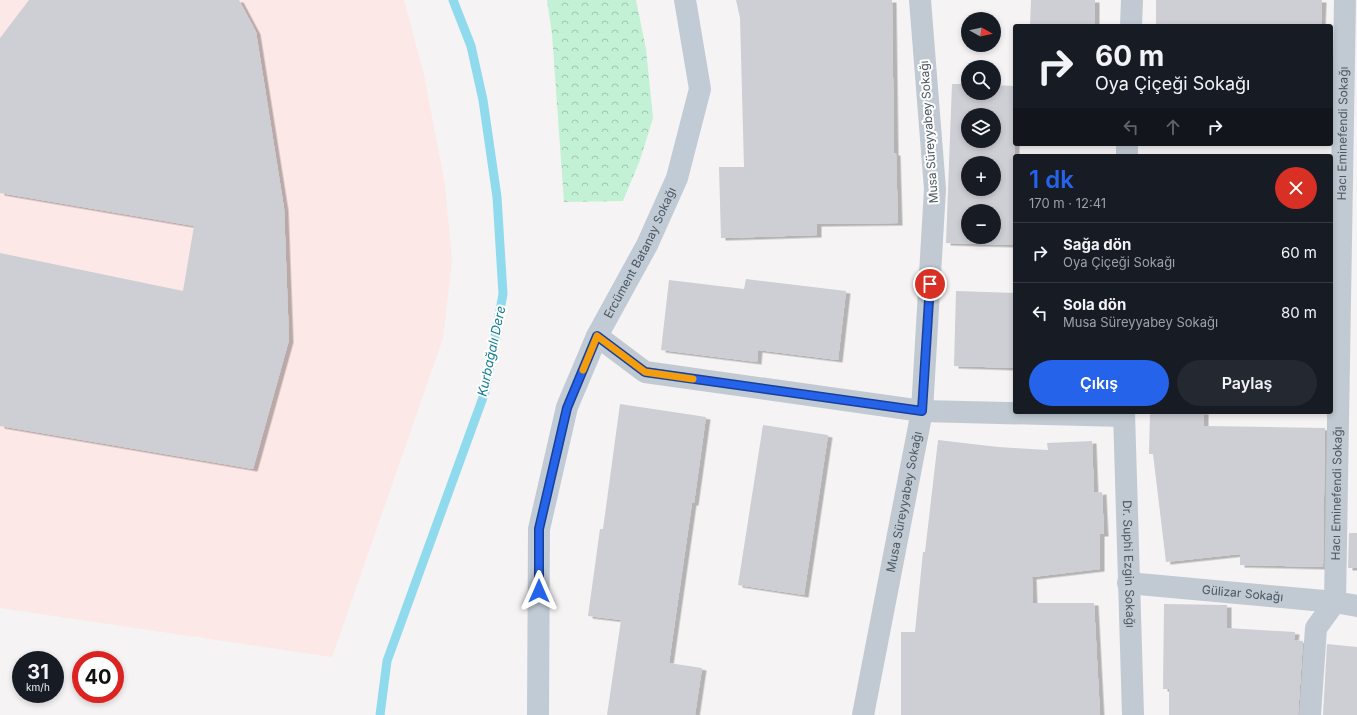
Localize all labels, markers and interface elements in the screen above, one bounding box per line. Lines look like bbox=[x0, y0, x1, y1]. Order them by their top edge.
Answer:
north arrow bbox=[961, 12, 1001, 52]
map controls bbox=[961, 12, 1001, 244]
text: 60 m bbox=[1095, 39, 1164, 73]
icon: right bbox=[1029, 40, 1081, 92]
street label: Musa Süreyyabey Sokağı bbox=[916, 60, 941, 204]
button: search bbox=[961, 60, 1001, 100]
street label: Hacı Eminefendi Sokağı bbox=[1334, 66, 1351, 201]
text: Oya Çiçeği Sokağı bbox=[1095, 73, 1250, 94]
button: layers bbox=[961, 108, 1001, 148]
icon: left bbox=[1120, 116, 1142, 138]
icon: ahead bbox=[1162, 116, 1184, 138]
icon: right bbox=[1204, 116, 1226, 138]
button: + bbox=[961, 156, 1001, 196]
text: 1 dk bbox=[1029, 165, 1074, 194]
button: close bbox=[1275, 167, 1317, 209]
street label: Ercüment Batanay Sokağı bbox=[600, 185, 679, 321]
text: 170 m · 12:41 bbox=[1029, 195, 1106, 211]
button: − bbox=[961, 204, 1001, 244]
text: Sağa dön bbox=[1063, 235, 1131, 254]
icon: right bbox=[1029, 242, 1051, 264]
text: 60 m bbox=[1281, 243, 1317, 262]
text: Oya Çiçeği Sokağı bbox=[1063, 254, 1175, 270]
pin bbox=[913, 267, 947, 301]
icon: arrive bbox=[919, 273, 941, 295]
text: Sola dön bbox=[1063, 295, 1126, 314]
icon: left bbox=[1029, 302, 1051, 324]
text: 80 m bbox=[1281, 303, 1317, 322]
water label: Kurbağalı Dere bbox=[474, 304, 508, 398]
text: Musa Süreyyabey Sokağı bbox=[1063, 314, 1218, 330]
button: Çıkış bbox=[1029, 360, 1169, 406]
button: Paylaş bbox=[1177, 360, 1317, 406]
street label: Hacı Eminefendi Sokağı bbox=[1328, 426, 1345, 560]
street label: Musa Süreyyabey Sokağı bbox=[883, 430, 925, 574]
street label: Dr. Suphi Ezgin Sokağı bbox=[1120, 500, 1138, 628]
position arrow bbox=[518, 570, 560, 612]
street label: Gülizar Sokağı bbox=[1201, 582, 1284, 604]
speed limit sign: 40 bbox=[72, 651, 124, 703]
text: 31 bbox=[27, 660, 49, 684]
text: km/h bbox=[26, 681, 50, 693]

